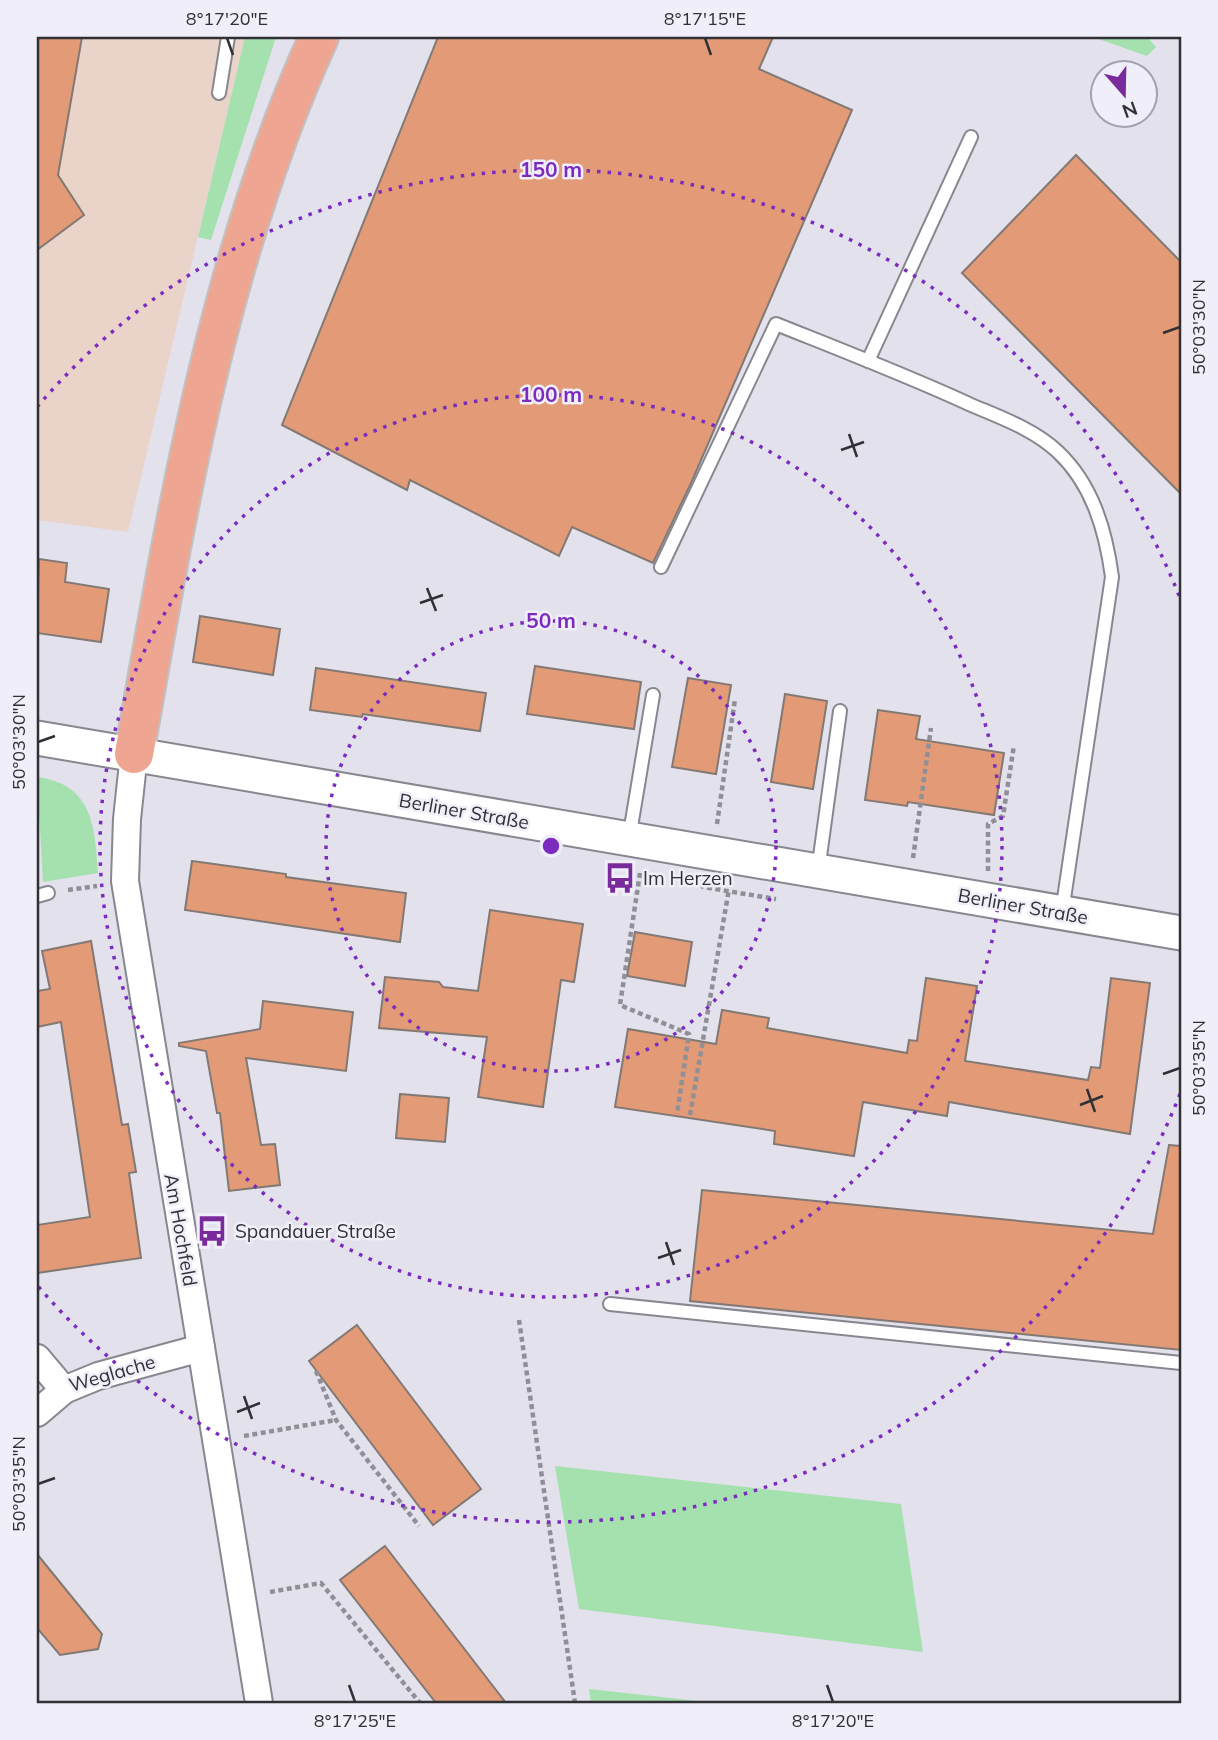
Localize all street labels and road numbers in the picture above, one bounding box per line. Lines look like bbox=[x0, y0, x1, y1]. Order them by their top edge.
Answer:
street label: Berliner Straße bbox=[397, 788, 531, 834]
street label: Berliner Straße bbox=[956, 883, 1090, 929]
street label: Am Hochfeld bbox=[159, 1172, 203, 1288]
street label: Weglache bbox=[66, 1349, 158, 1397]

